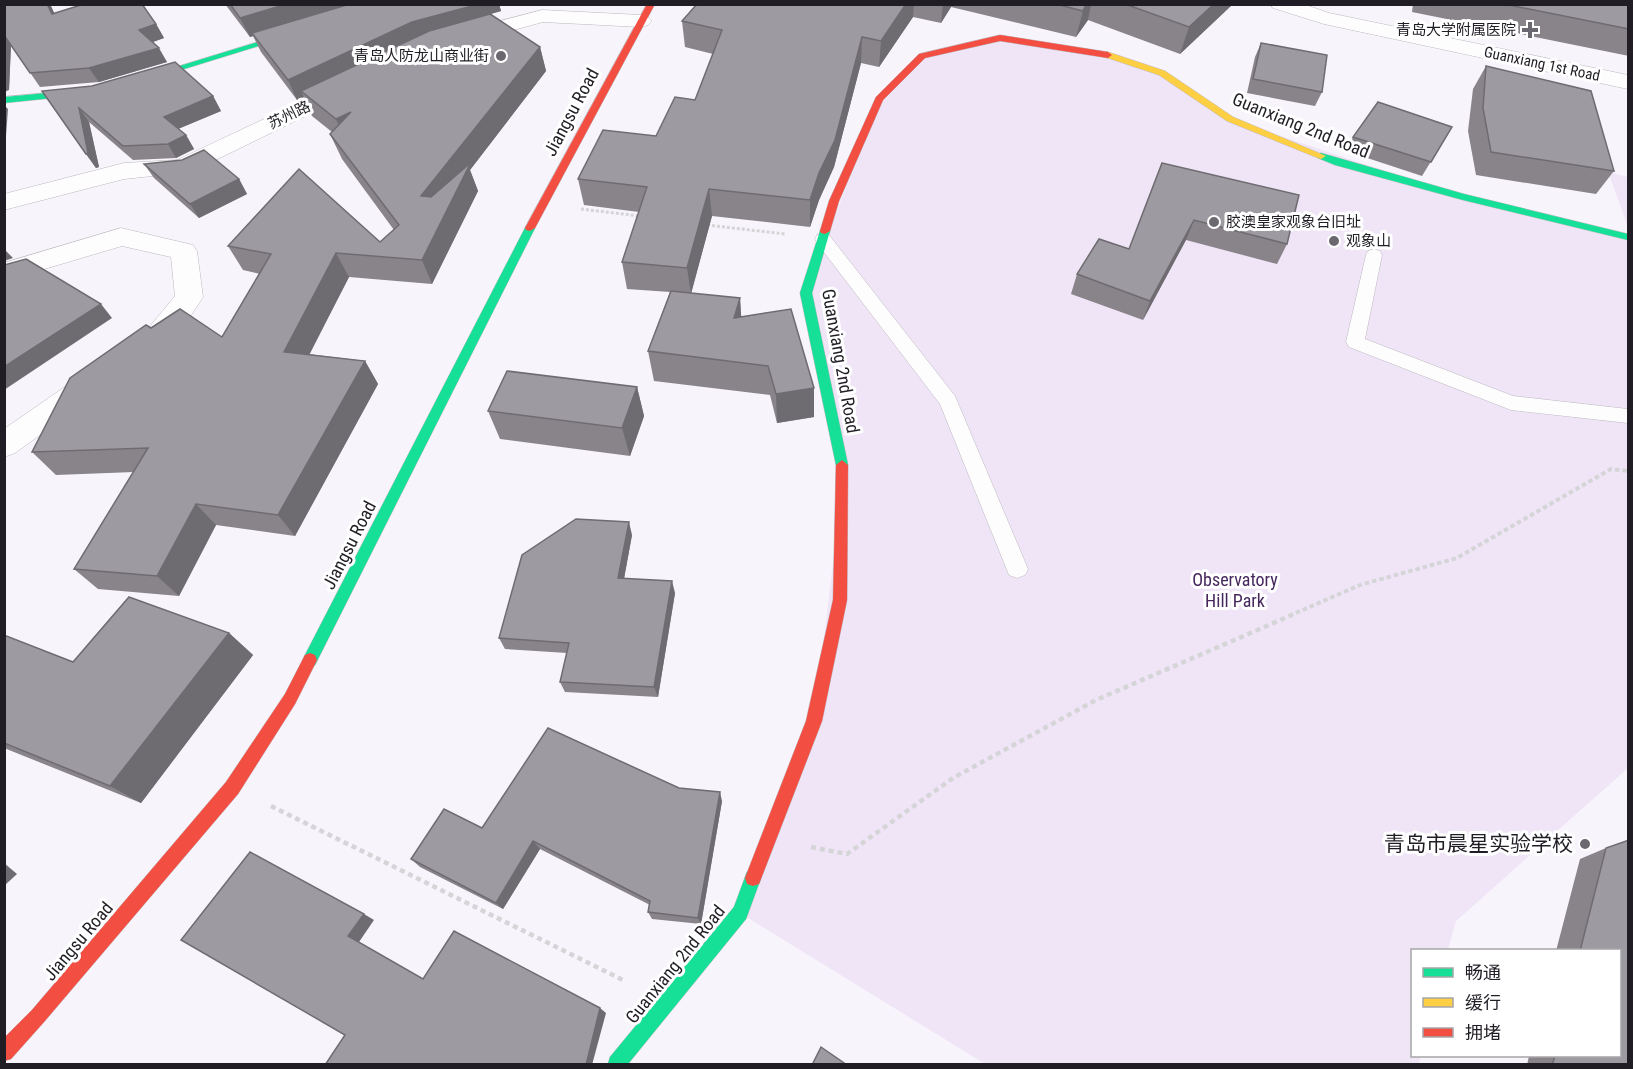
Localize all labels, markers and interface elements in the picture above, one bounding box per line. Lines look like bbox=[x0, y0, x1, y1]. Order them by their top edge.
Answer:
place label: 青岛大学附属医院 bbox=[1396, 21, 1516, 39]
marker: 青岛大学附属医院 bbox=[1521, 21, 1539, 39]
street label: Guanxiang 1st Road bbox=[1482, 43, 1602, 85]
place label: 青岛人防龙山商业街 bbox=[354, 47, 489, 65]
marker: 青岛人防龙山商业街 bbox=[494, 49, 508, 63]
street label: Jiangsu Road bbox=[539, 65, 603, 159]
street label: Guanxiang 2nd Road bbox=[1229, 88, 1373, 162]
street label: 苏州路 bbox=[265, 97, 313, 133]
place label: 胶澳皇家观象台旧址 bbox=[1226, 213, 1361, 231]
marker: 胶澳皇家观象台旧址 bbox=[1207, 215, 1221, 229]
place label: 观象山 bbox=[1346, 232, 1391, 250]
marker: 观象山 bbox=[1327, 234, 1341, 248]
street label: Guanxiang 2nd Road bbox=[818, 287, 864, 435]
street label: Jiangsu Road bbox=[318, 497, 380, 593]
park label: Observatory Hill Park bbox=[1192, 569, 1278, 611]
place label: 青岛市晨星实验学校 bbox=[1384, 832, 1573, 856]
marker: 青岛市晨星实验学校 bbox=[1578, 837, 1592, 851]
street label: Jiangsu Road bbox=[39, 897, 117, 985]
street label: Guanxiang 2nd Road bbox=[621, 901, 729, 1027]
legend bbox=[1411, 949, 1621, 1057]
text: 畅通 bbox=[1465, 962, 1501, 983]
text: 缓行 bbox=[1465, 992, 1501, 1013]
text: 拥堵 bbox=[1465, 1022, 1501, 1043]

